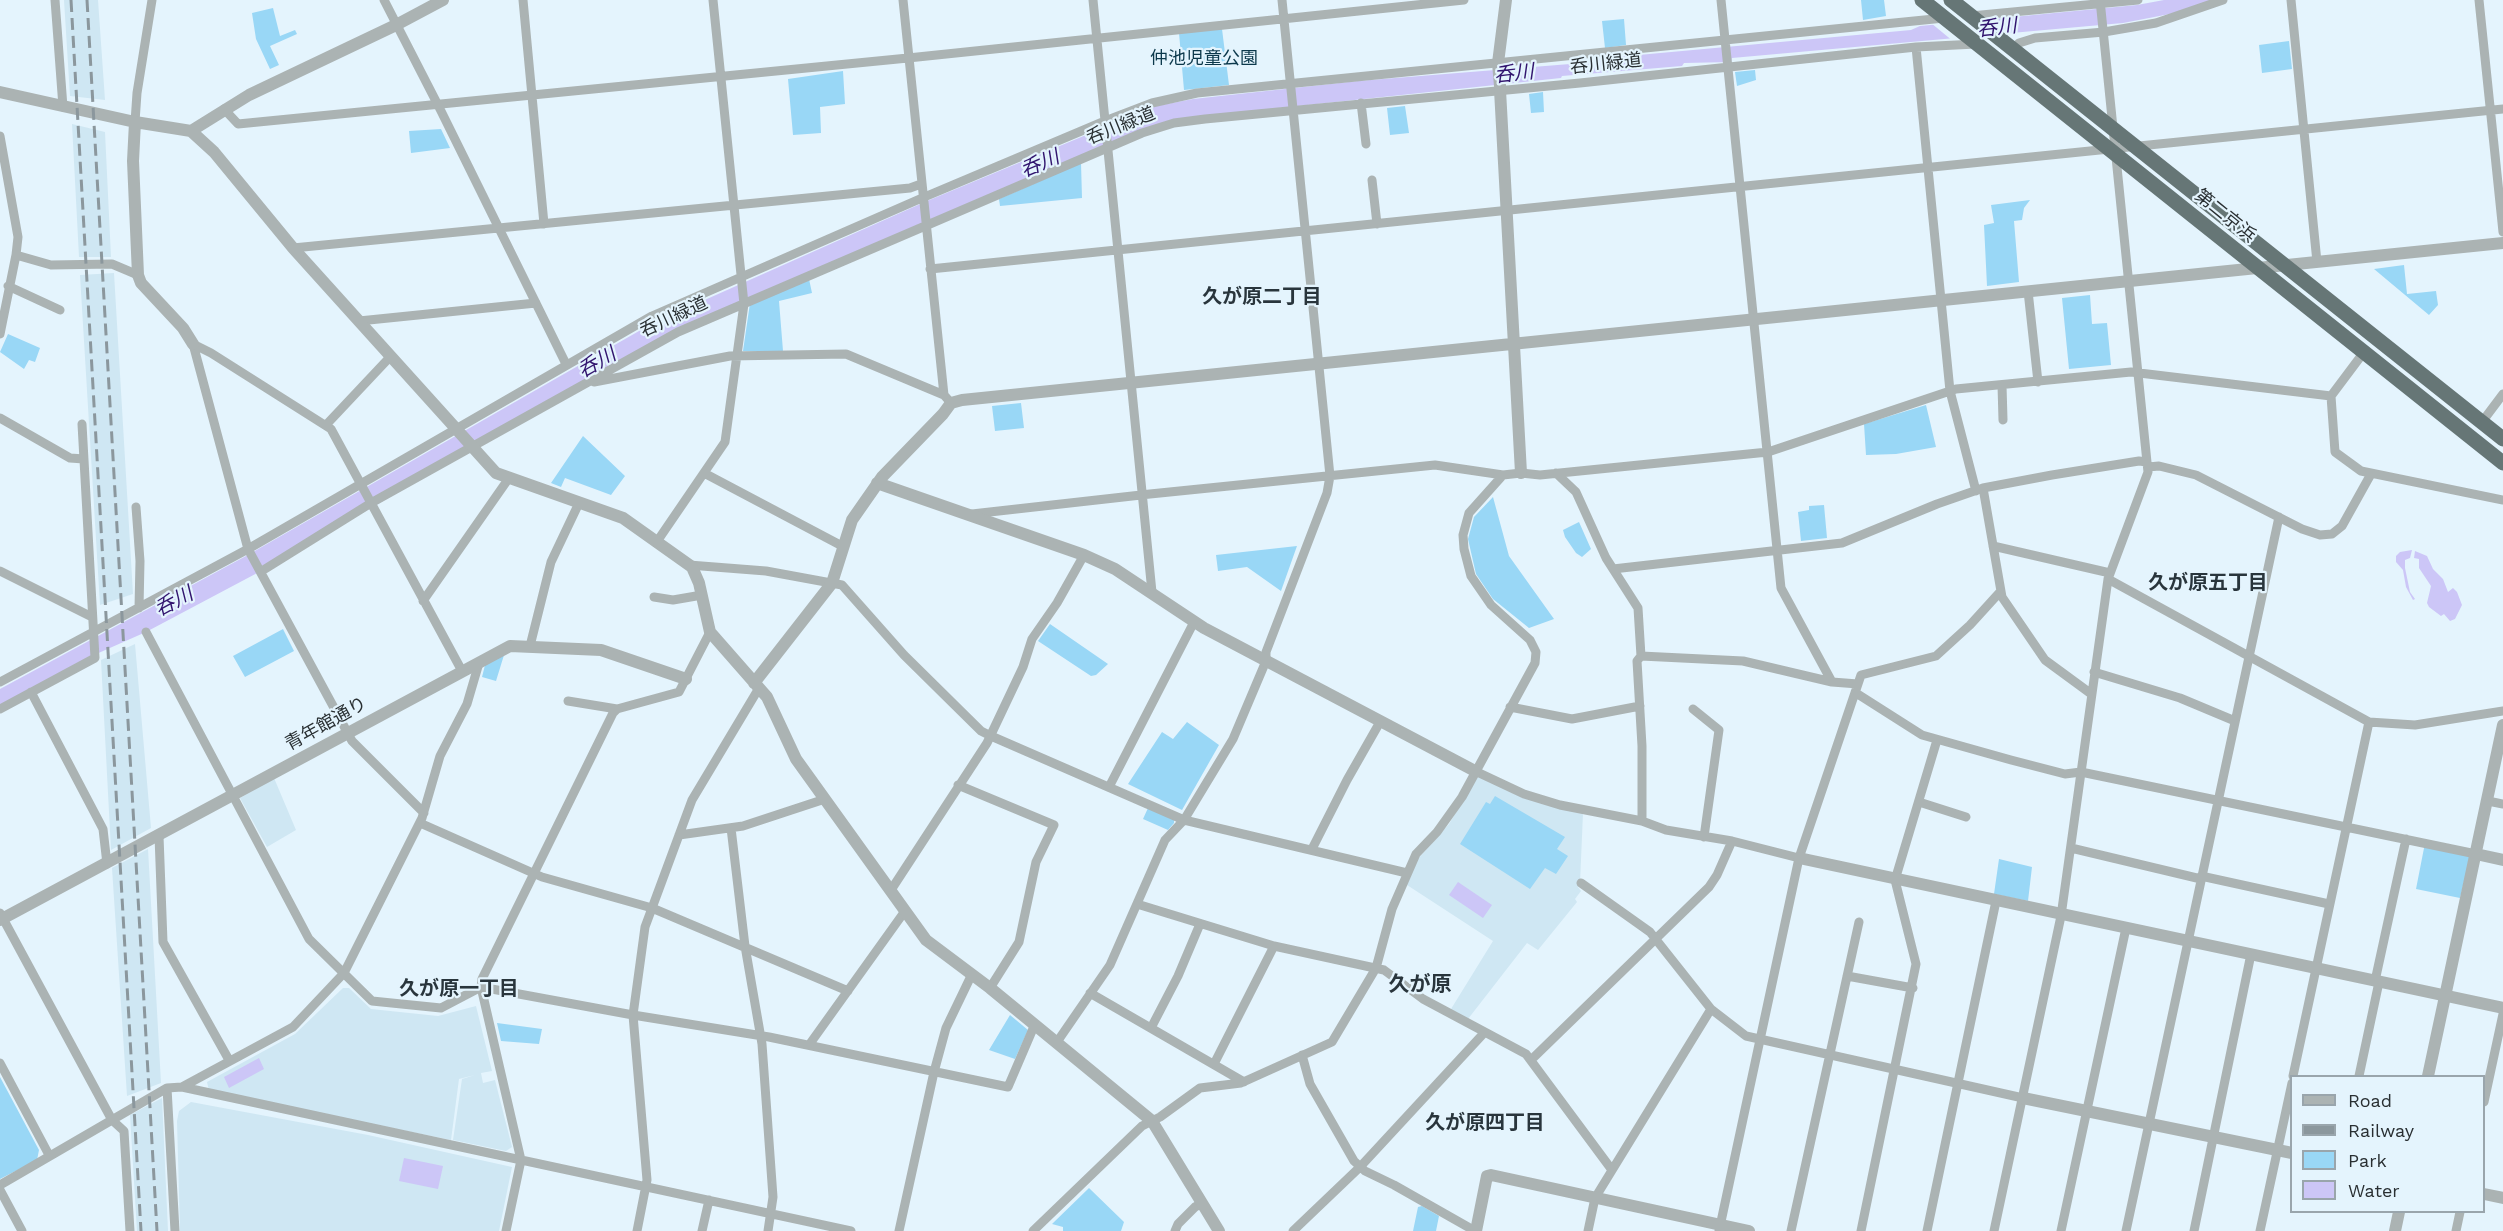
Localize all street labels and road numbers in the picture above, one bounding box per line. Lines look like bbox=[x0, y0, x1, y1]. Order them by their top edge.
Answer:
street label: 呑川緑道 bbox=[1569, 49, 1643, 79]
street label: 呑川緑道 bbox=[1084, 103, 1158, 149]
street label: 第二京浜 bbox=[2190, 185, 2260, 247]
street label: 呑川緑道 bbox=[637, 292, 711, 342]
street label: 青年館通り bbox=[281, 693, 371, 755]

